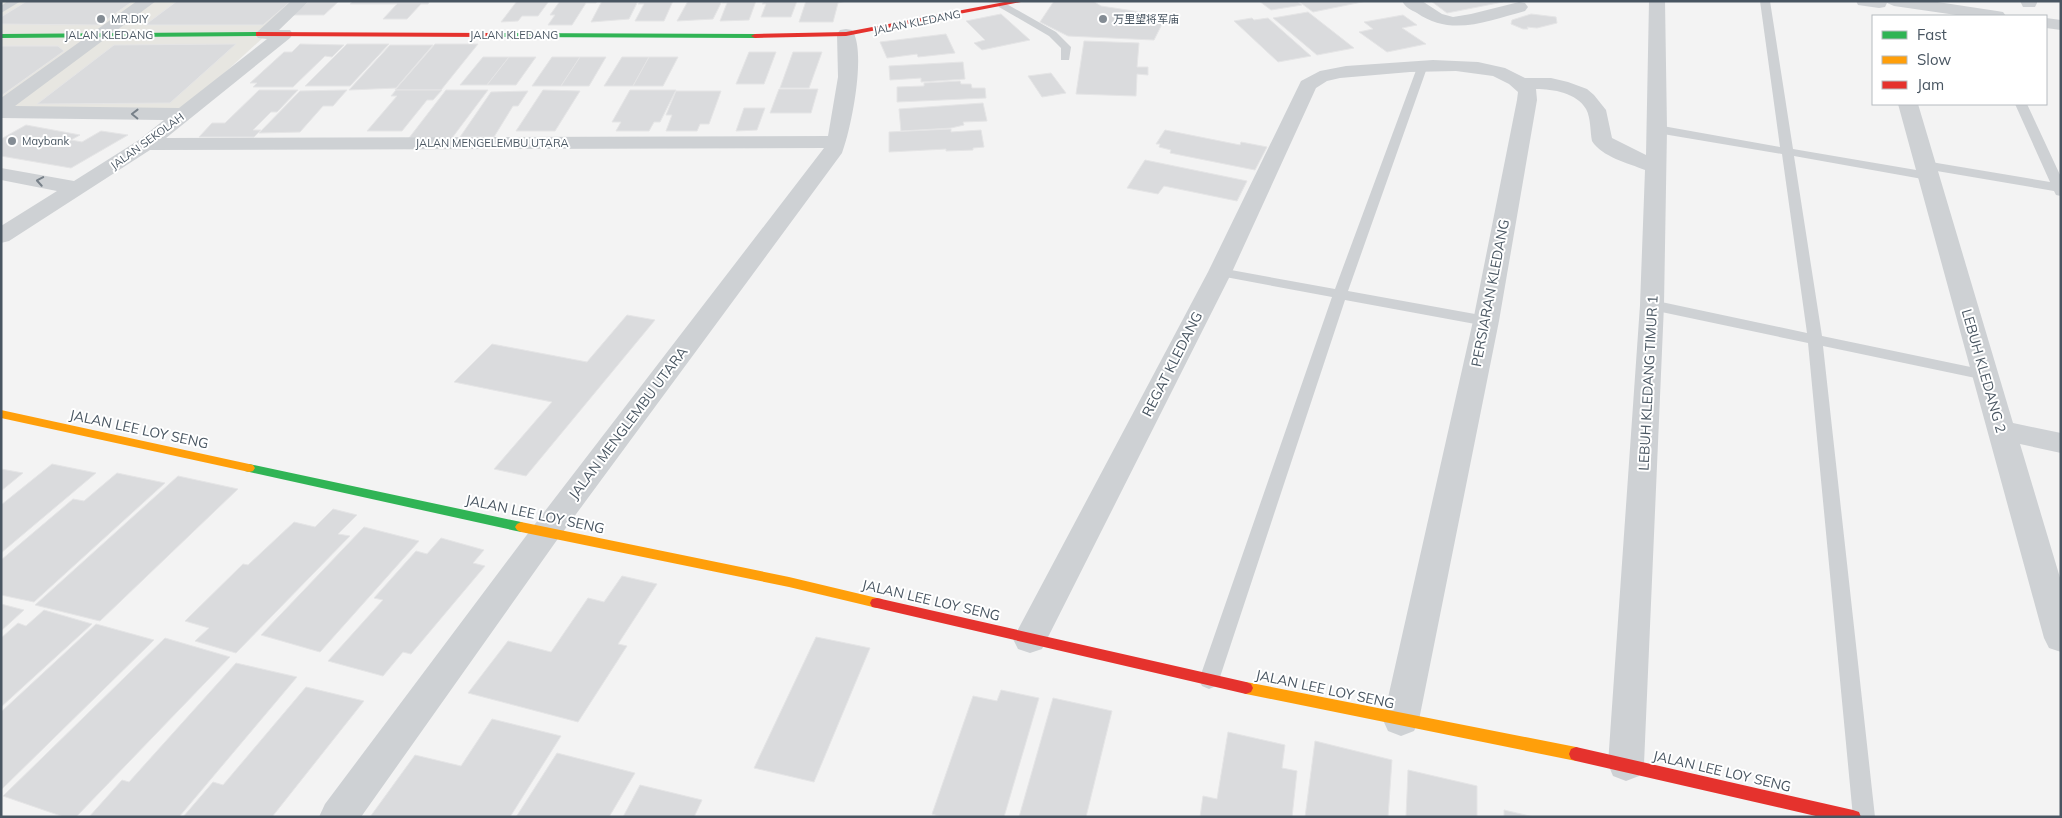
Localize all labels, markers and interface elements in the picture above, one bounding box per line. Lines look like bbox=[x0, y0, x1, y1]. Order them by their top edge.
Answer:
street label: JALAN KLEDANG bbox=[872, 7, 962, 37]
place label: MR.DIY bbox=[111, 12, 149, 26]
place label: 万里望将军庙 bbox=[1113, 12, 1179, 26]
marker: MR.DIY bbox=[95, 13, 107, 25]
marker: 万里望将军庙 bbox=[1097, 13, 1109, 25]
legend bbox=[1872, 15, 2047, 105]
text: Fast bbox=[1917, 25, 1947, 44]
street label: JALAN KLEDANG bbox=[65, 28, 153, 42]
street label: JALAN KLEDANG bbox=[470, 28, 558, 42]
text: Slow bbox=[1917, 50, 1951, 69]
text: Jam bbox=[1917, 75, 1944, 94]
one-way arrow bbox=[131, 109, 138, 119]
street label: JALAN SEKOLAH bbox=[108, 110, 186, 172]
place label: Maybank bbox=[22, 134, 69, 148]
marker: Maybank bbox=[6, 135, 18, 147]
street label: JALAN MENGELEMBU UTARA bbox=[415, 136, 569, 150]
one-way arrow bbox=[36, 176, 44, 186]
street label: PERSIARAN KLEDANG bbox=[1467, 218, 1513, 368]
street label: LEBUH KLEDANG TIMUR 1 bbox=[1634, 295, 1662, 471]
street label: LEBUH KLEDANG 2 bbox=[1958, 307, 2010, 435]
street label: REGAT KLEDANG bbox=[1138, 308, 1206, 420]
street label: JALAN MENGLEMBU UTARA bbox=[565, 343, 692, 503]
street label: JALAN LEE LOY SENG bbox=[68, 405, 210, 453]
street label: JALAN LEE LOY SENG bbox=[464, 490, 606, 538]
street label: JALAN LEE LOY SENG bbox=[860, 575, 1002, 625]
street label: JALAN LEE LOY SENG bbox=[1254, 665, 1396, 713]
street label: JALAN LEE LOY SENG bbox=[1651, 746, 1793, 796]

